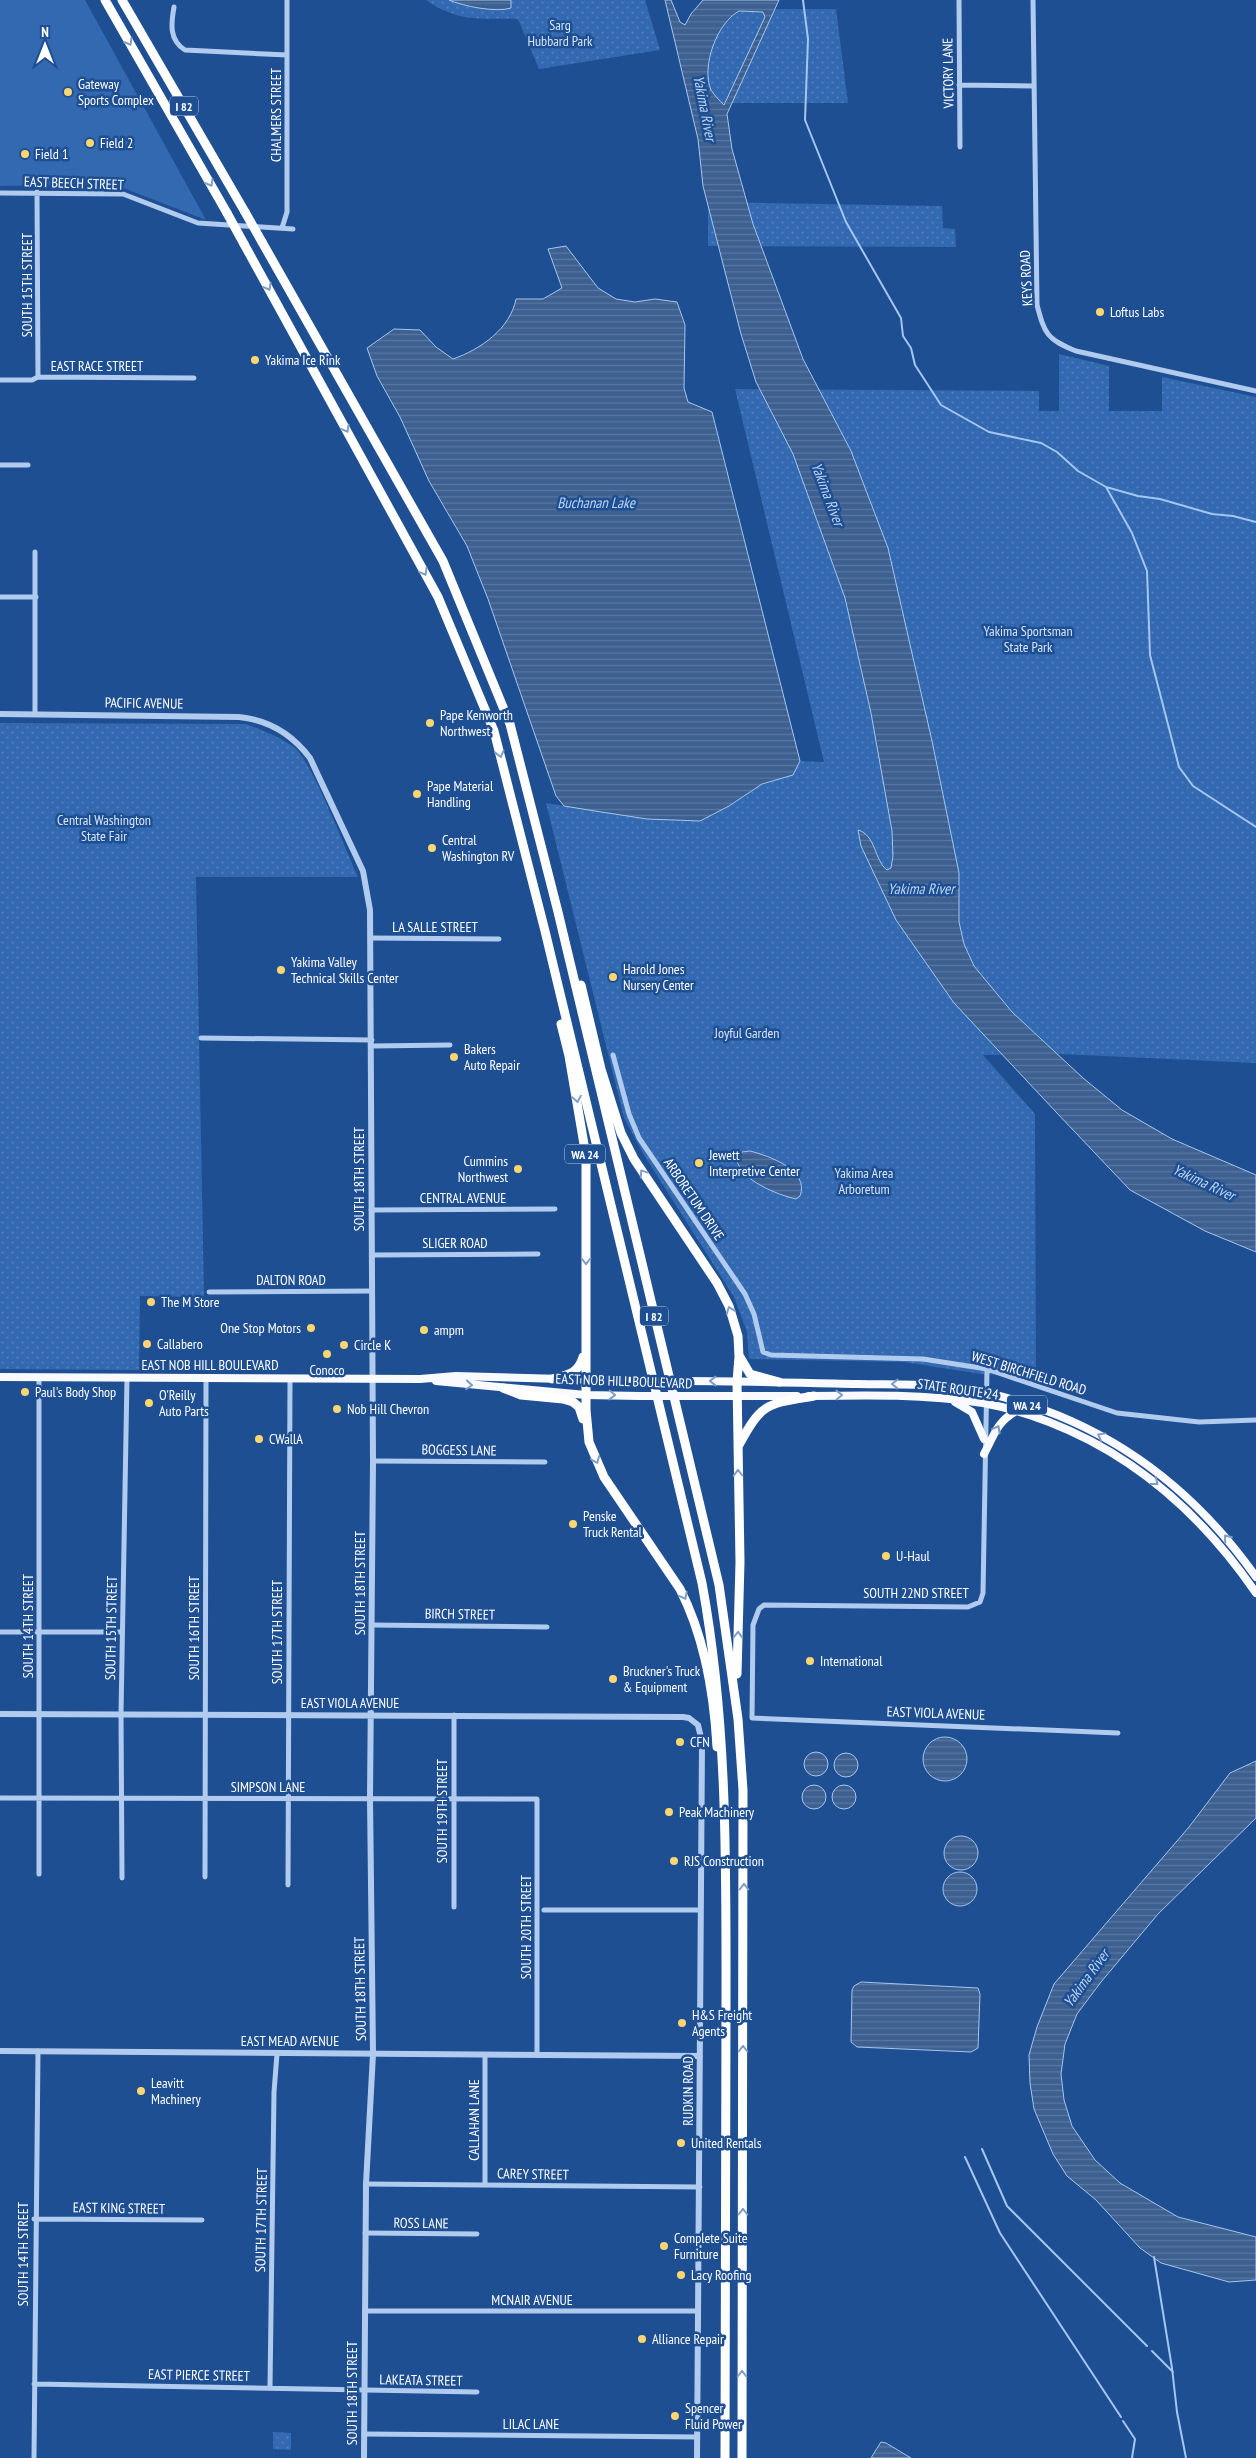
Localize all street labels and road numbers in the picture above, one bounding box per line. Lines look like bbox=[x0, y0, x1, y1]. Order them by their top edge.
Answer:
street label: VICTORY LANE bbox=[938, 38, 958, 109]
street label: CHALMERS STREET bbox=[267, 67, 285, 162]
road number: I 82 bbox=[170, 96, 198, 115]
street label: EAST BEECH STREET bbox=[24, 172, 125, 194]
street label: SOUTH 15TH STREET bbox=[18, 232, 36, 337]
street label: KEYS ROAD bbox=[1016, 250, 1036, 306]
street label: EAST RACE STREET bbox=[51, 357, 144, 375]
street label: PACIFIC AVENUE bbox=[105, 693, 183, 713]
street label: LA SALLE STREET bbox=[392, 918, 478, 936]
street label: SOUTH 18TH STREET bbox=[350, 1126, 368, 1231]
road number: WA 24 bbox=[565, 1144, 605, 1164]
street label: ARBORETUM DRIVE bbox=[660, 1154, 728, 1244]
street label: CENTRAL AVENUE bbox=[420, 1189, 506, 1207]
street label: SLIGER ROAD bbox=[422, 1234, 488, 1252]
street label: DALTON ROAD bbox=[256, 1271, 326, 1289]
road number: I 82 bbox=[640, 1306, 668, 1325]
street label: WEST BIRCHFIELD ROAD bbox=[969, 1347, 1089, 1399]
street label: EAST NOB HILL BOULEVARD bbox=[141, 1356, 279, 1374]
street label: EAST NOB HILL BOULEVARD bbox=[555, 1370, 693, 1392]
street label: STATE ROUTE 24 bbox=[916, 1374, 1000, 1404]
road number: WA 24 bbox=[1007, 1396, 1047, 1414]
street label: BOGGESS LANE bbox=[421, 1440, 497, 1460]
street label: SOUTH 18TH STREET bbox=[351, 1530, 369, 1635]
street label: SOUTH 14TH STREET bbox=[19, 1573, 37, 1678]
street label: SOUTH 15TH STREET bbox=[101, 1575, 121, 1680]
street label: SOUTH 16TH STREET bbox=[185, 1575, 203, 1680]
street label: SOUTH 17TH STREET bbox=[268, 1579, 286, 1684]
street label: SOUTH 22ND STREET bbox=[863, 1584, 969, 1602]
street label: BIRCH STREET bbox=[425, 1604, 496, 1624]
street label: EAST VIOLA AVENUE bbox=[301, 1694, 399, 1712]
street label: EAST VIOLA AVENUE bbox=[886, 1702, 986, 1724]
street label: SOUTH 19TH STREET bbox=[433, 1758, 451, 1863]
street label: SIMPSON LANE bbox=[231, 1778, 305, 1796]
street label: SOUTH 20TH STREET bbox=[517, 1874, 535, 1979]
street label: SOUTH 18TH STREET bbox=[350, 1936, 370, 2041]
street label: EAST MEAD AVENUE bbox=[241, 2032, 339, 2050]
street label: RUDKIN ROAD bbox=[679, 2056, 697, 2126]
street label: CALLAHAN LANE bbox=[465, 2079, 483, 2161]
street label: CAREY STREET bbox=[497, 2164, 570, 2184]
street label: SOUTH 17TH STREET bbox=[251, 2167, 271, 2272]
street label: EAST KING STREET bbox=[73, 2198, 166, 2218]
street label: SOUTH 14TH STREET bbox=[14, 2201, 32, 2306]
street label: ROSS LANE bbox=[393, 2214, 449, 2232]
street label: MCNAIR AVENUE bbox=[491, 2291, 573, 2309]
street label: SOUTH 18TH STREET bbox=[343, 2340, 361, 2445]
street label: EAST PIERCE STREET bbox=[148, 2365, 251, 2385]
street label: LAKEATA STREET bbox=[379, 2370, 463, 2390]
street label: LILAC LANE bbox=[503, 2415, 559, 2433]

